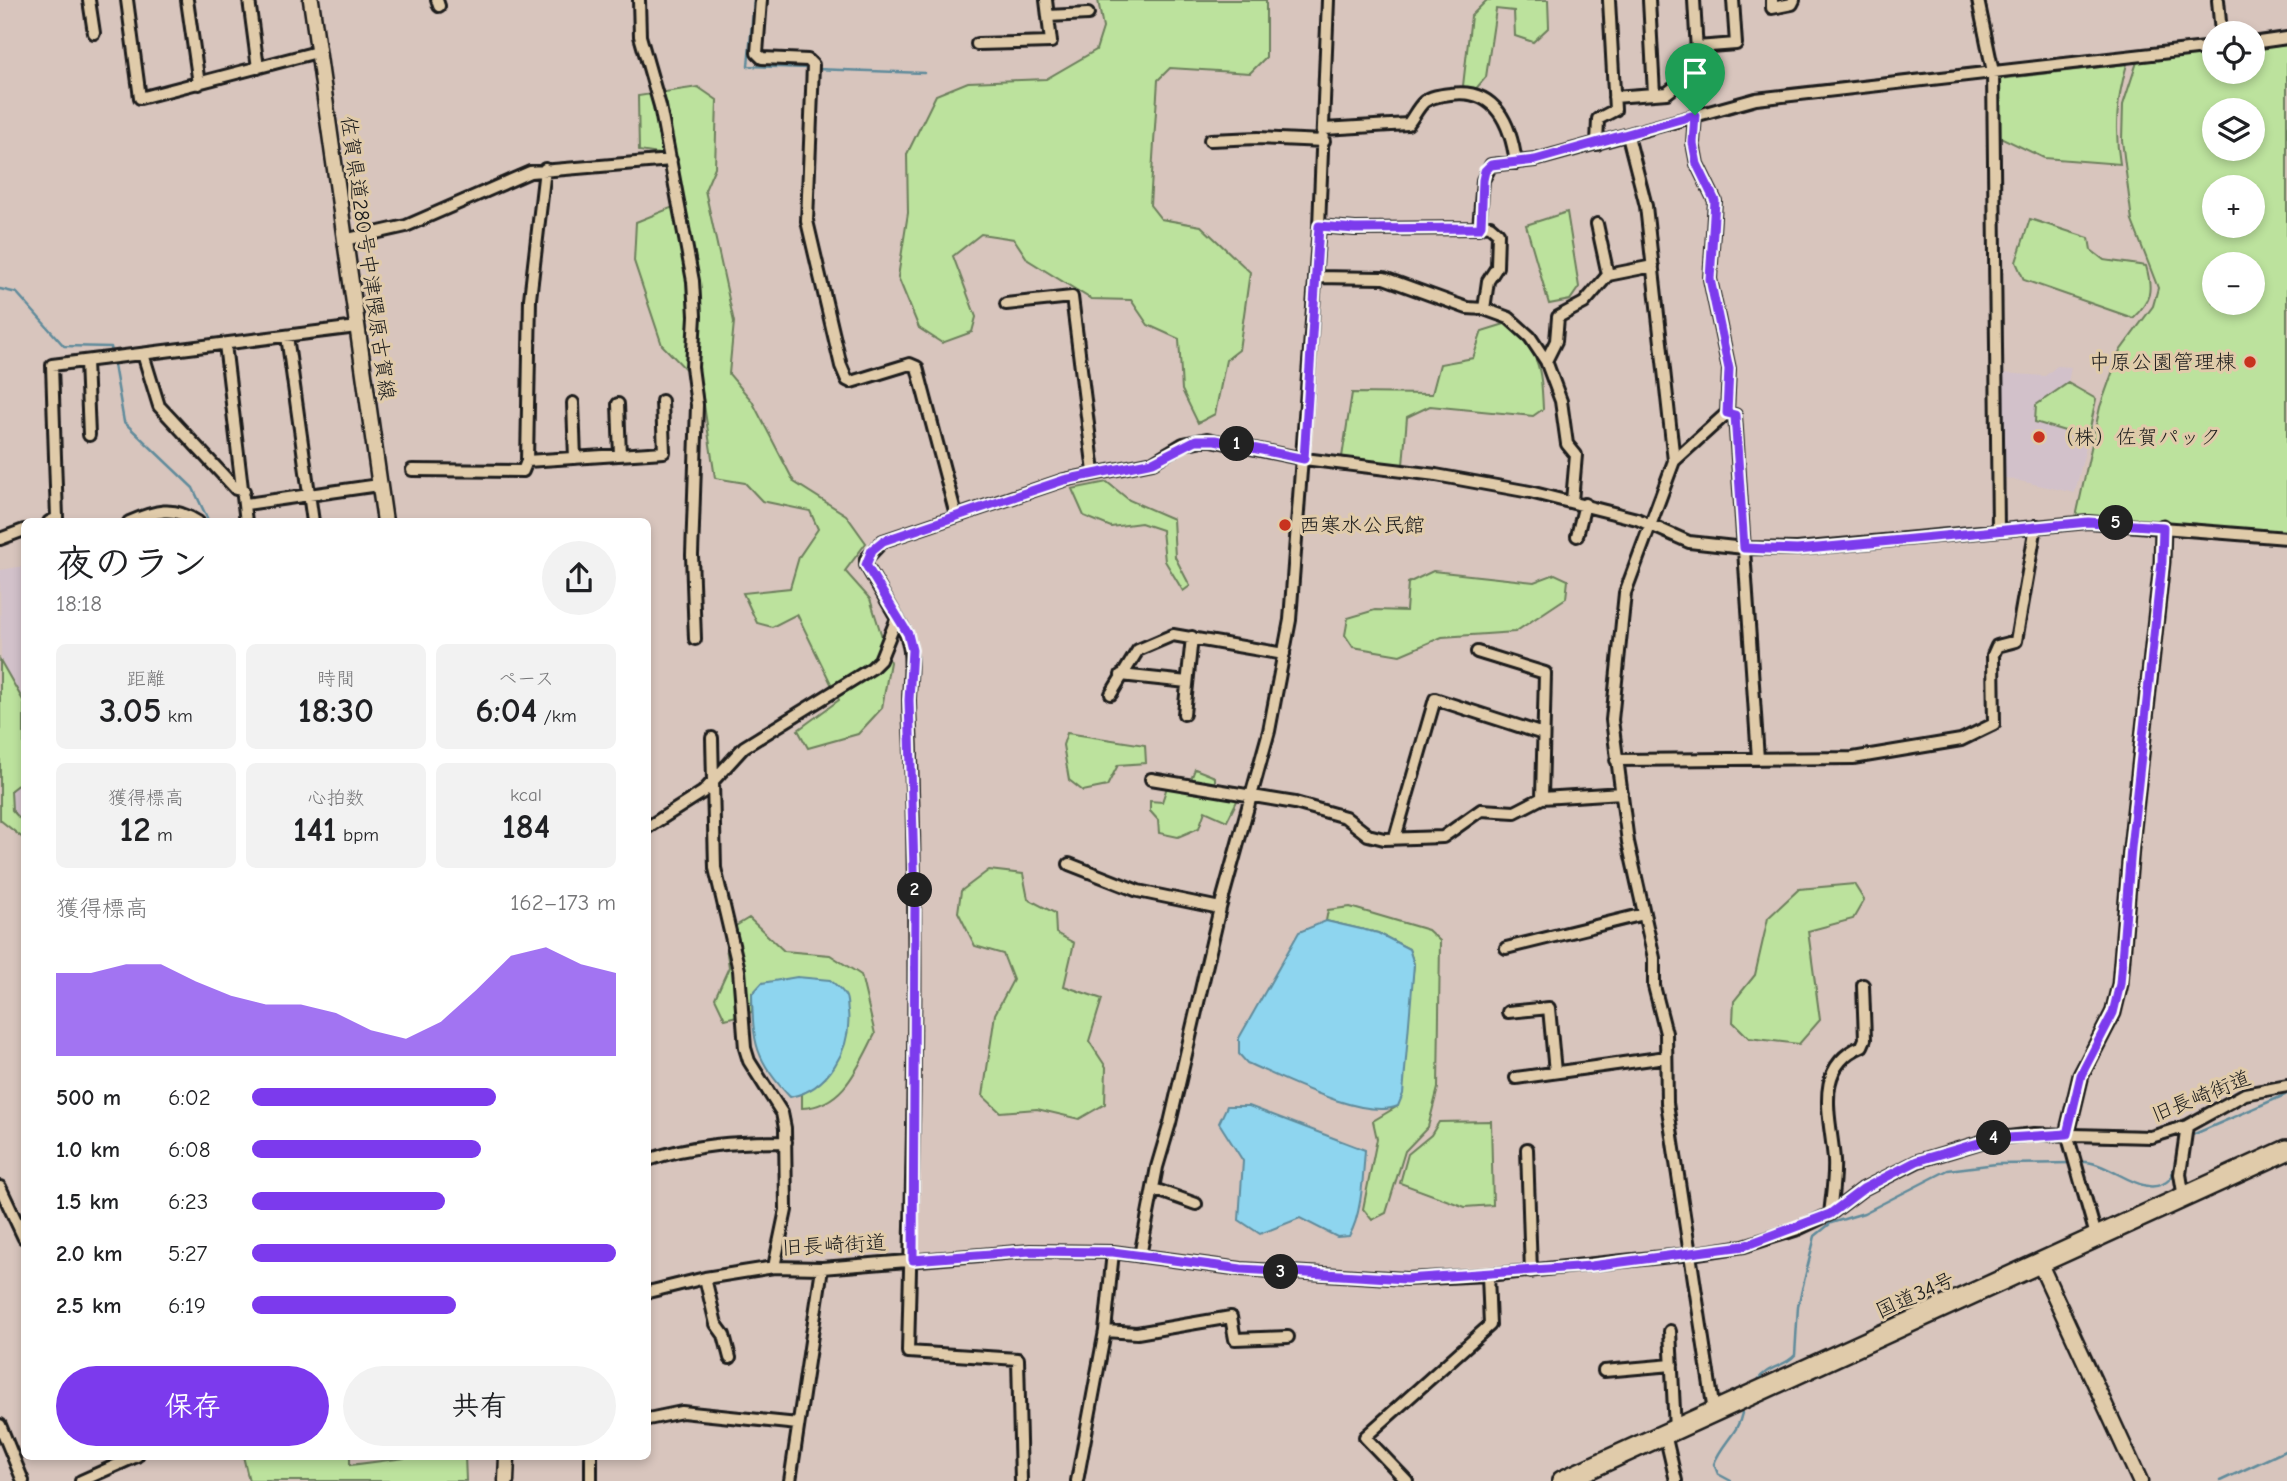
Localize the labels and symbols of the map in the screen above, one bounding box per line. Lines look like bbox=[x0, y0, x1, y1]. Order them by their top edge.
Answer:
pin bbox=[1665, 43, 1725, 115]
street label: 佐賀県道280号中津隈原古賀線 bbox=[336, 114, 400, 402]
place label: 中原公園管理棟 bbox=[2089, 350, 2236, 374]
marker: 中原公園管理棟 bbox=[2242, 354, 2258, 370]
place label: （株）佐賀パック bbox=[2053, 425, 2221, 449]
pin: 1 bbox=[1220, 426, 1254, 462]
marker: （株）佐賀パック bbox=[2031, 429, 2047, 445]
pin: 5 bbox=[2098, 505, 2134, 540]
place label: 西寒水公民館 bbox=[1299, 513, 1425, 537]
marker: 西寒水公民館 bbox=[1277, 517, 1293, 533]
pin: 2 bbox=[898, 872, 932, 908]
street label: 旧長崎街道 bbox=[2148, 1065, 2254, 1127]
pin: 4 bbox=[1976, 1120, 2011, 1156]
street label: 旧長崎街道 bbox=[781, 1230, 887, 1260]
pin: 3 bbox=[1264, 1254, 1298, 1290]
street label: 国道34号 bbox=[1872, 1267, 1958, 1323]

